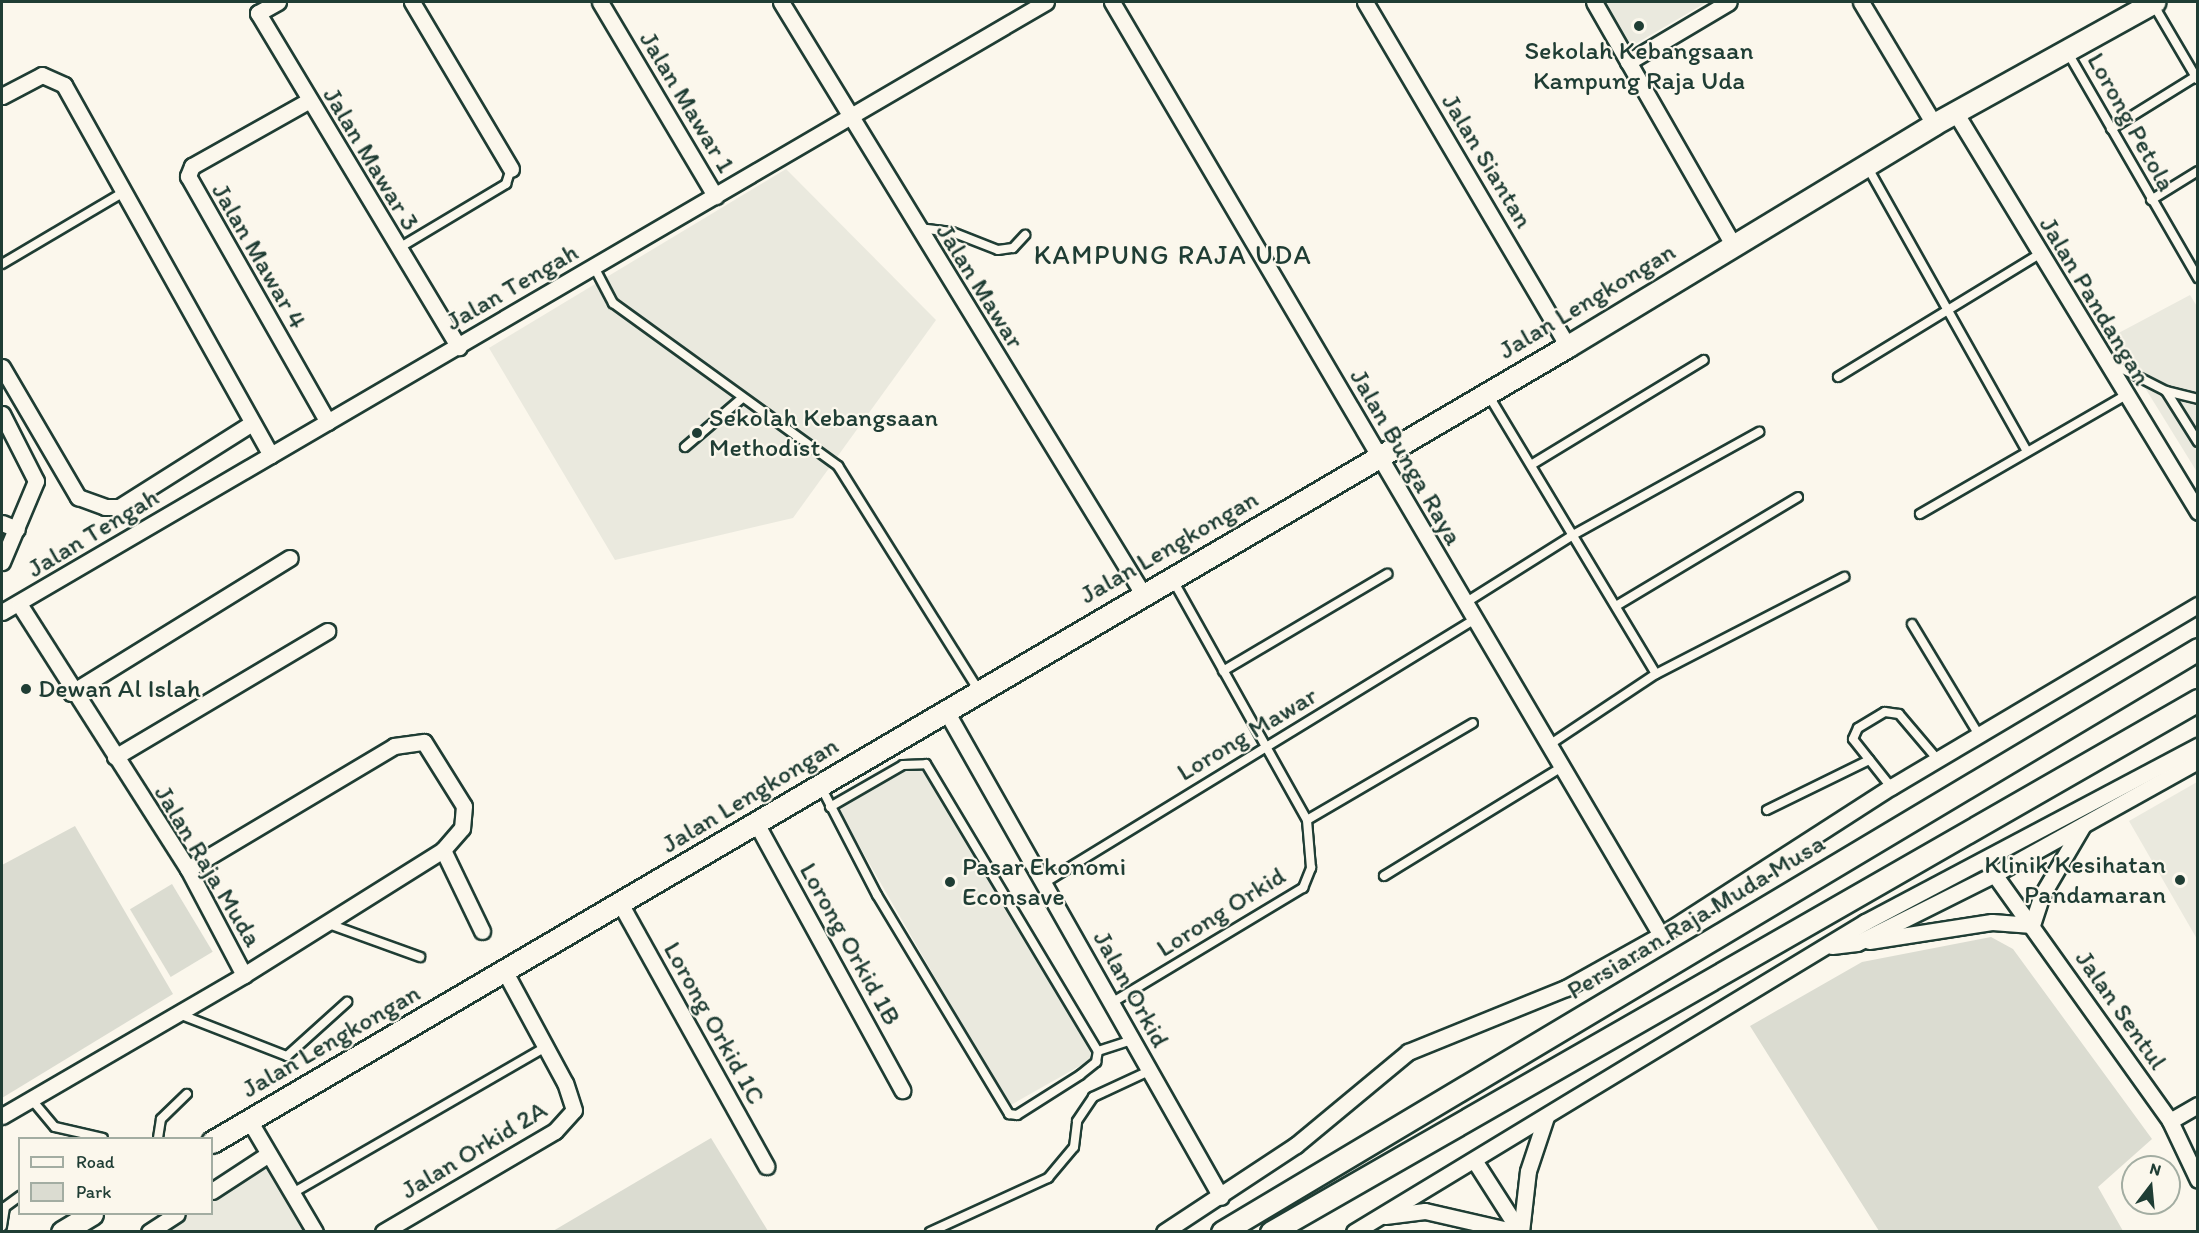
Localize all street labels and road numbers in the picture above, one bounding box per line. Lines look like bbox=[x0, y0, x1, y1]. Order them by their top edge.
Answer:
street label: Jalan Mawar 1 bbox=[633, 26, 741, 178]
street label: Lorong Petola bbox=[2080, 47, 2182, 197]
street label: Jalan Mawar 3 bbox=[316, 82, 426, 236]
street label: Jalan Siantan bbox=[1434, 88, 1540, 234]
street label: Jalan Mawar 4 bbox=[205, 178, 313, 334]
street label: Jalan Pandangan bbox=[2033, 212, 2157, 390]
street label: Jalan Mawar bbox=[930, 218, 1030, 354]
street label: Jalan Lengkongan bbox=[1492, 236, 1682, 366]
street label: Jalan Tengah bbox=[442, 237, 582, 337]
street label: Jalan Bunga Raya bbox=[1343, 364, 1469, 550]
street label: Jalan Tengah bbox=[23, 482, 163, 584]
street label: Jalan Lengkongan bbox=[1074, 483, 1264, 611]
street label: Lorong Mawar bbox=[1172, 680, 1322, 788]
street label: Jalan Lengkongan bbox=[655, 730, 845, 860]
street label: Jalan Raja Muda bbox=[148, 780, 268, 952]
street label: Persiaran Raja Muda Musa bbox=[1562, 828, 1830, 1006]
street label: Lorong Orkid 1B bbox=[792, 857, 908, 1031]
street label: Lorong Orkid bbox=[1151, 860, 1291, 964]
street label: Jalan Orkid bbox=[1086, 925, 1176, 1053]
street label: Lorong Orkid 1C bbox=[657, 936, 771, 1110]
street label: Jalan Sentul bbox=[2068, 944, 2174, 1076]
street label: Jalan Lengkongan bbox=[236, 977, 426, 1105]
street label: Jalan Orkid 2A bbox=[395, 1094, 553, 1206]

